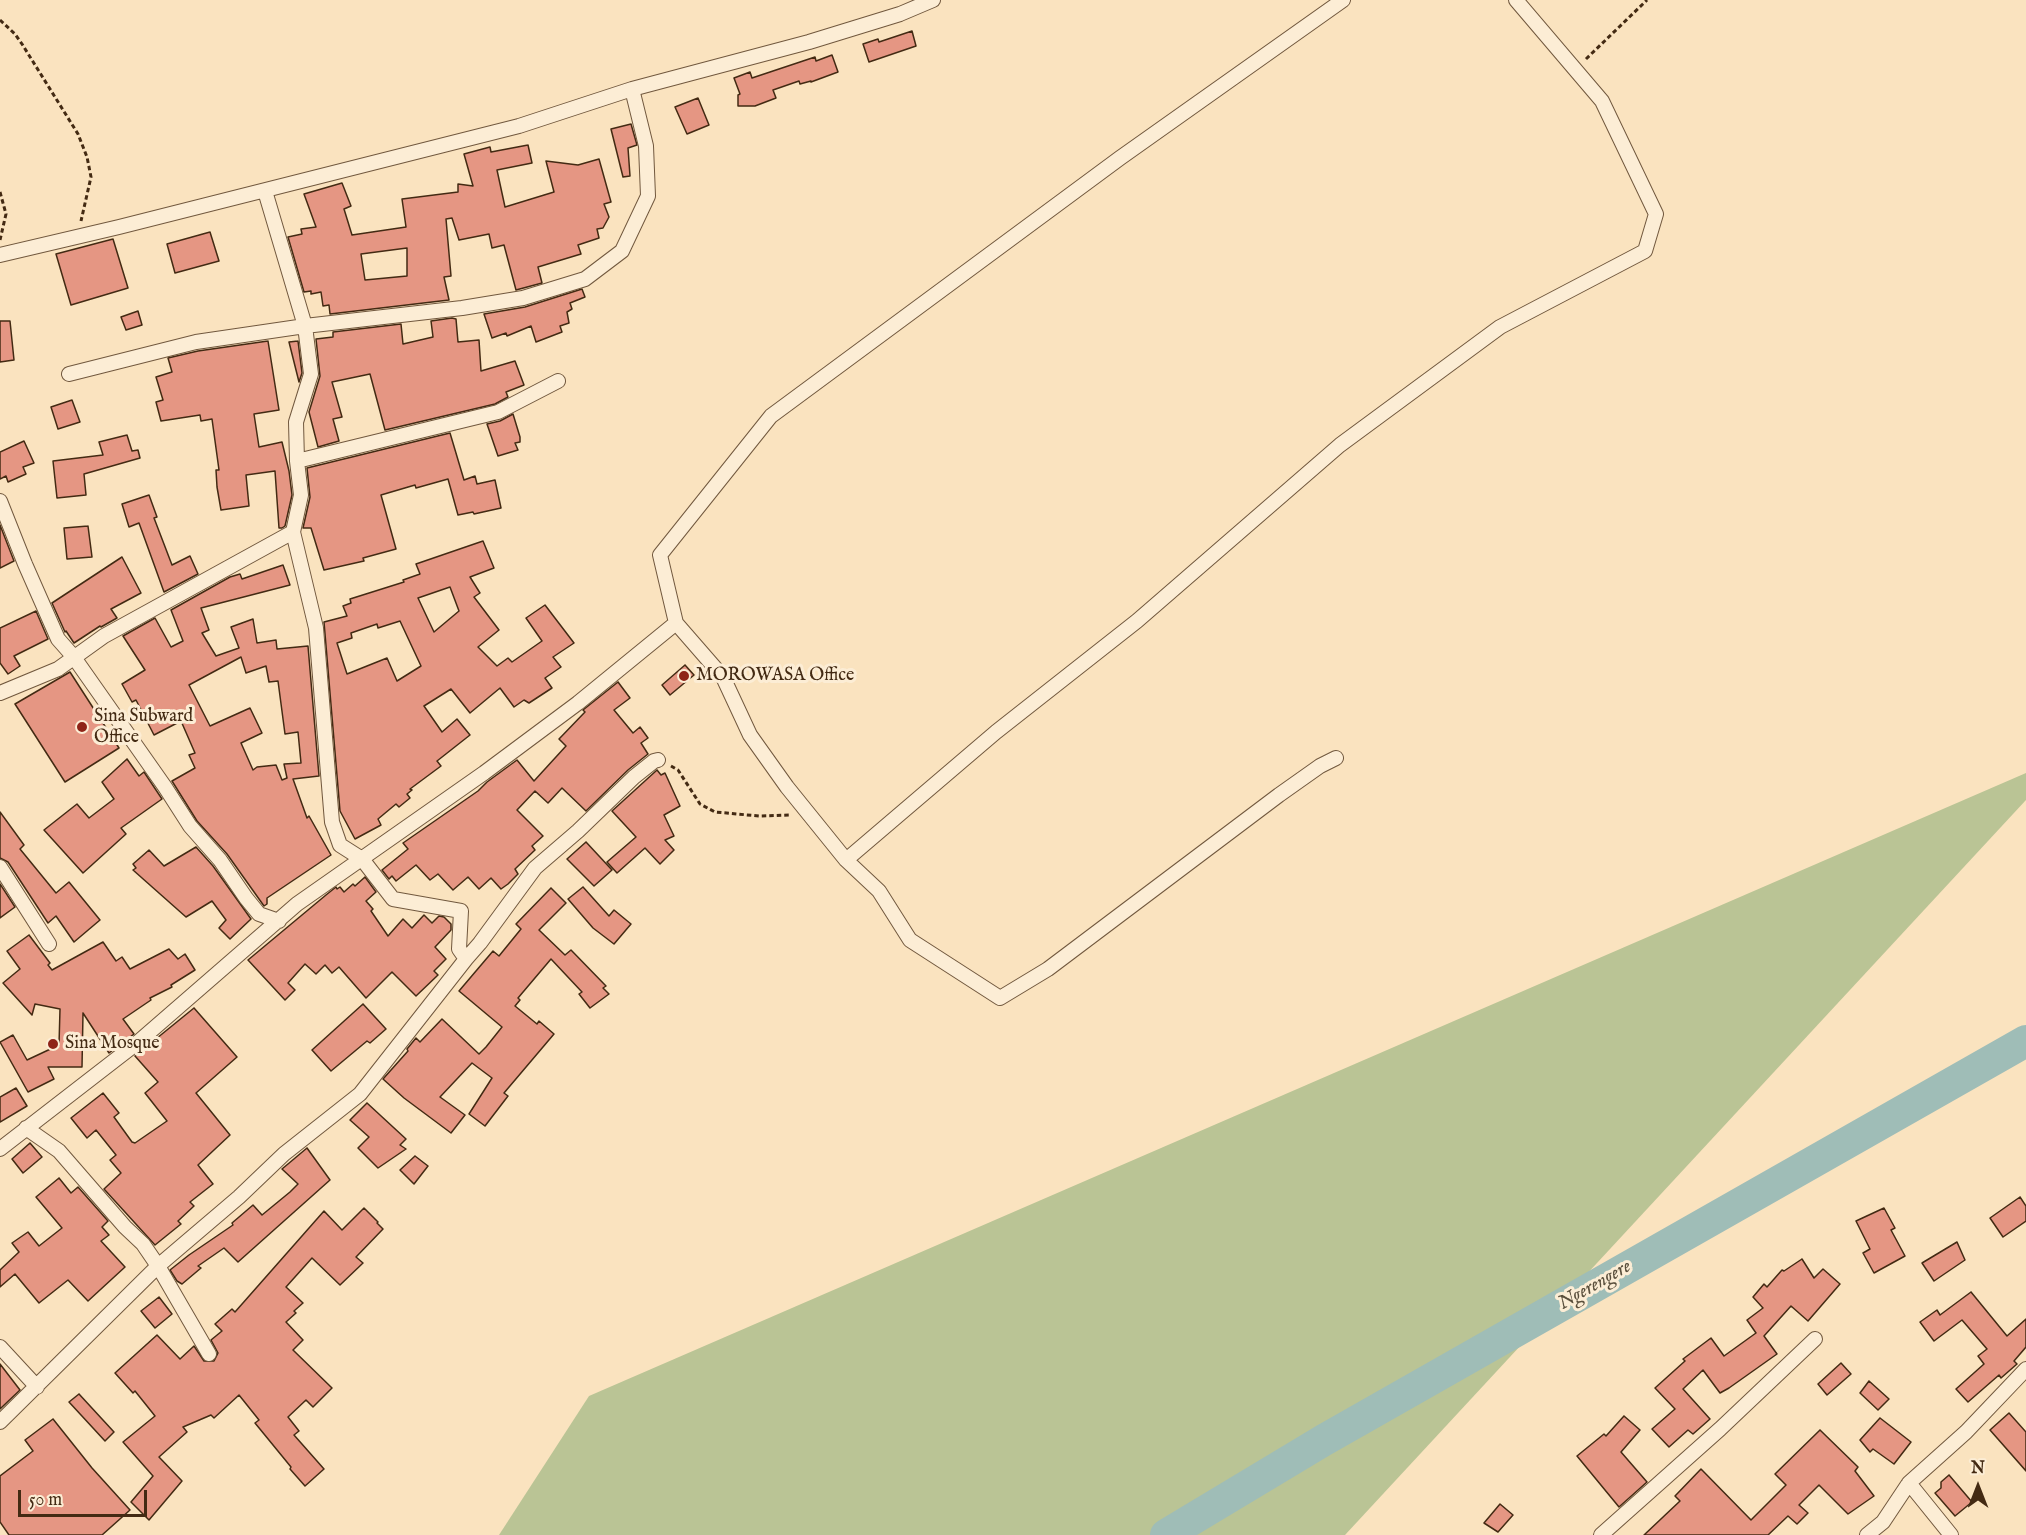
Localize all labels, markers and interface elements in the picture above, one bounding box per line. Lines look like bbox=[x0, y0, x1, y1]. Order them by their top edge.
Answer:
place label: MOROWASA Office bbox=[696, 665, 854, 687]
marker: MOROWASA Office bbox=[677, 669, 691, 683]
place label: Sina Subward Office bbox=[94, 706, 193, 748]
marker: Sina Subward Office bbox=[75, 720, 89, 734]
place label: Sina Mosque bbox=[65, 1033, 160, 1055]
marker: Sina Mosque bbox=[46, 1037, 60, 1051]
water label: Ngerengere bbox=[1554, 1255, 1636, 1317]
north arrow bbox=[1948, 1457, 2008, 1517]
text: N bbox=[1971, 1459, 1985, 1479]
scale bar bbox=[21, 1478, 150, 1516]
text: 50 m bbox=[29, 1489, 62, 1512]

